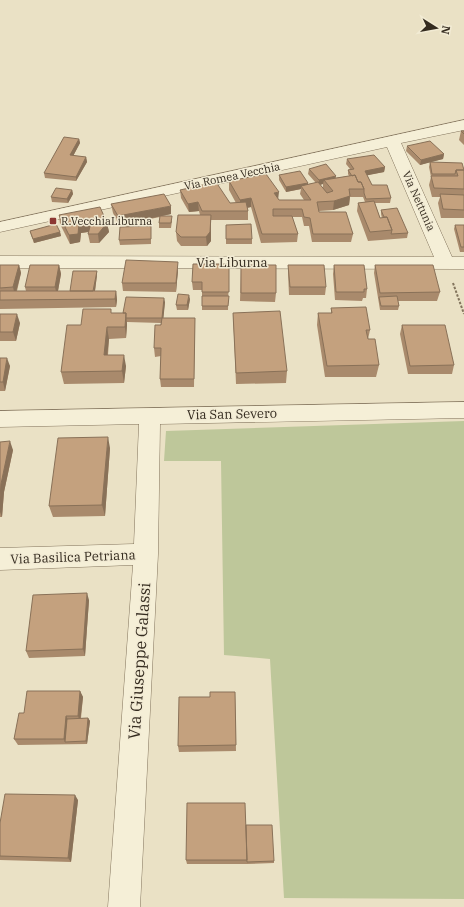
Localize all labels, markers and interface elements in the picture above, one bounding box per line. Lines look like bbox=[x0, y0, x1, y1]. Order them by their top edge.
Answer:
north arrow bbox=[416, 8, 456, 48]
text: N bbox=[438, 24, 454, 36]
street label: Via Romea Vecchia bbox=[183, 159, 281, 193]
street label: Via Nettunia bbox=[399, 169, 439, 233]
place label: R.VecchiaLiburna bbox=[61, 214, 152, 228]
marker: R.VecchiaLiburna bbox=[48, 216, 58, 226]
street label: Via Liburna bbox=[196, 254, 268, 271]
street label: Via San Severo bbox=[187, 405, 277, 423]
street label: Via Basilica Petriana bbox=[10, 546, 136, 568]
street label: Via Giuseppe Galassi bbox=[124, 582, 154, 740]

